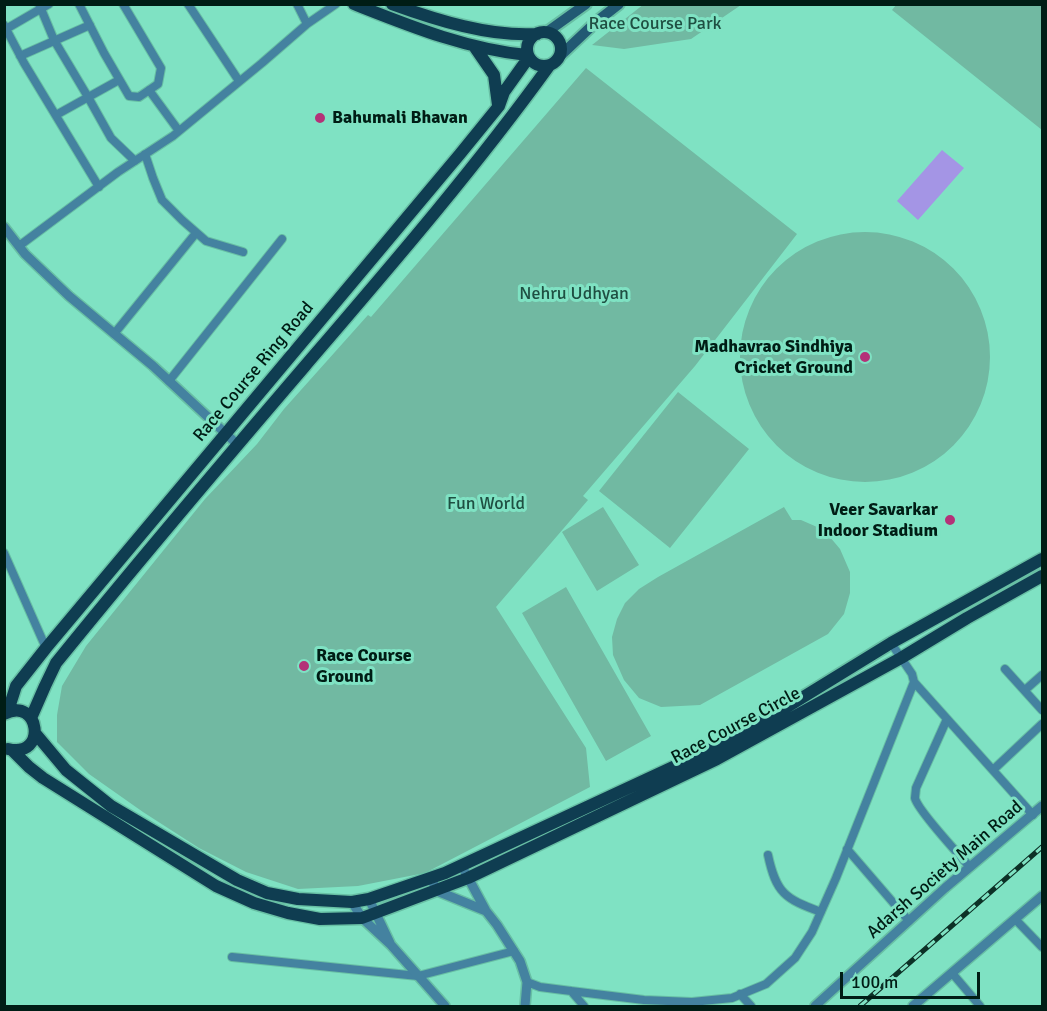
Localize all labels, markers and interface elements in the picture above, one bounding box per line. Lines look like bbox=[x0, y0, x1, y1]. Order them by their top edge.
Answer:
park label: Race Course Park bbox=[588, 13, 722, 35]
place label: Bahumali Bhavan bbox=[332, 107, 468, 129]
marker: Bahumali Bhavan bbox=[313, 111, 327, 125]
park label: Nehru Udhyan bbox=[519, 283, 629, 305]
street label: Race Course Ring Road bbox=[189, 298, 319, 446]
place label: Madhavrao Sindhiya Cricket Ground bbox=[694, 336, 853, 378]
marker: Madhavrao Sindhiya Cricket Ground bbox=[858, 350, 872, 364]
park label: Fun World bbox=[447, 493, 525, 515]
place label: Veer Savarkar Indoor Stadium bbox=[817, 499, 938, 542]
marker: Veer Savarkar Indoor Stadium bbox=[943, 513, 957, 527]
place label: Race Course Ground bbox=[316, 645, 412, 688]
marker: Race Course Ground bbox=[297, 659, 311, 673]
street label: Race Course Circle bbox=[668, 683, 804, 769]
street label: Adarsh Society Main Road bbox=[863, 796, 1027, 944]
scale bar bbox=[843, 960, 982, 998]
text: 100 m bbox=[851, 971, 898, 993]

